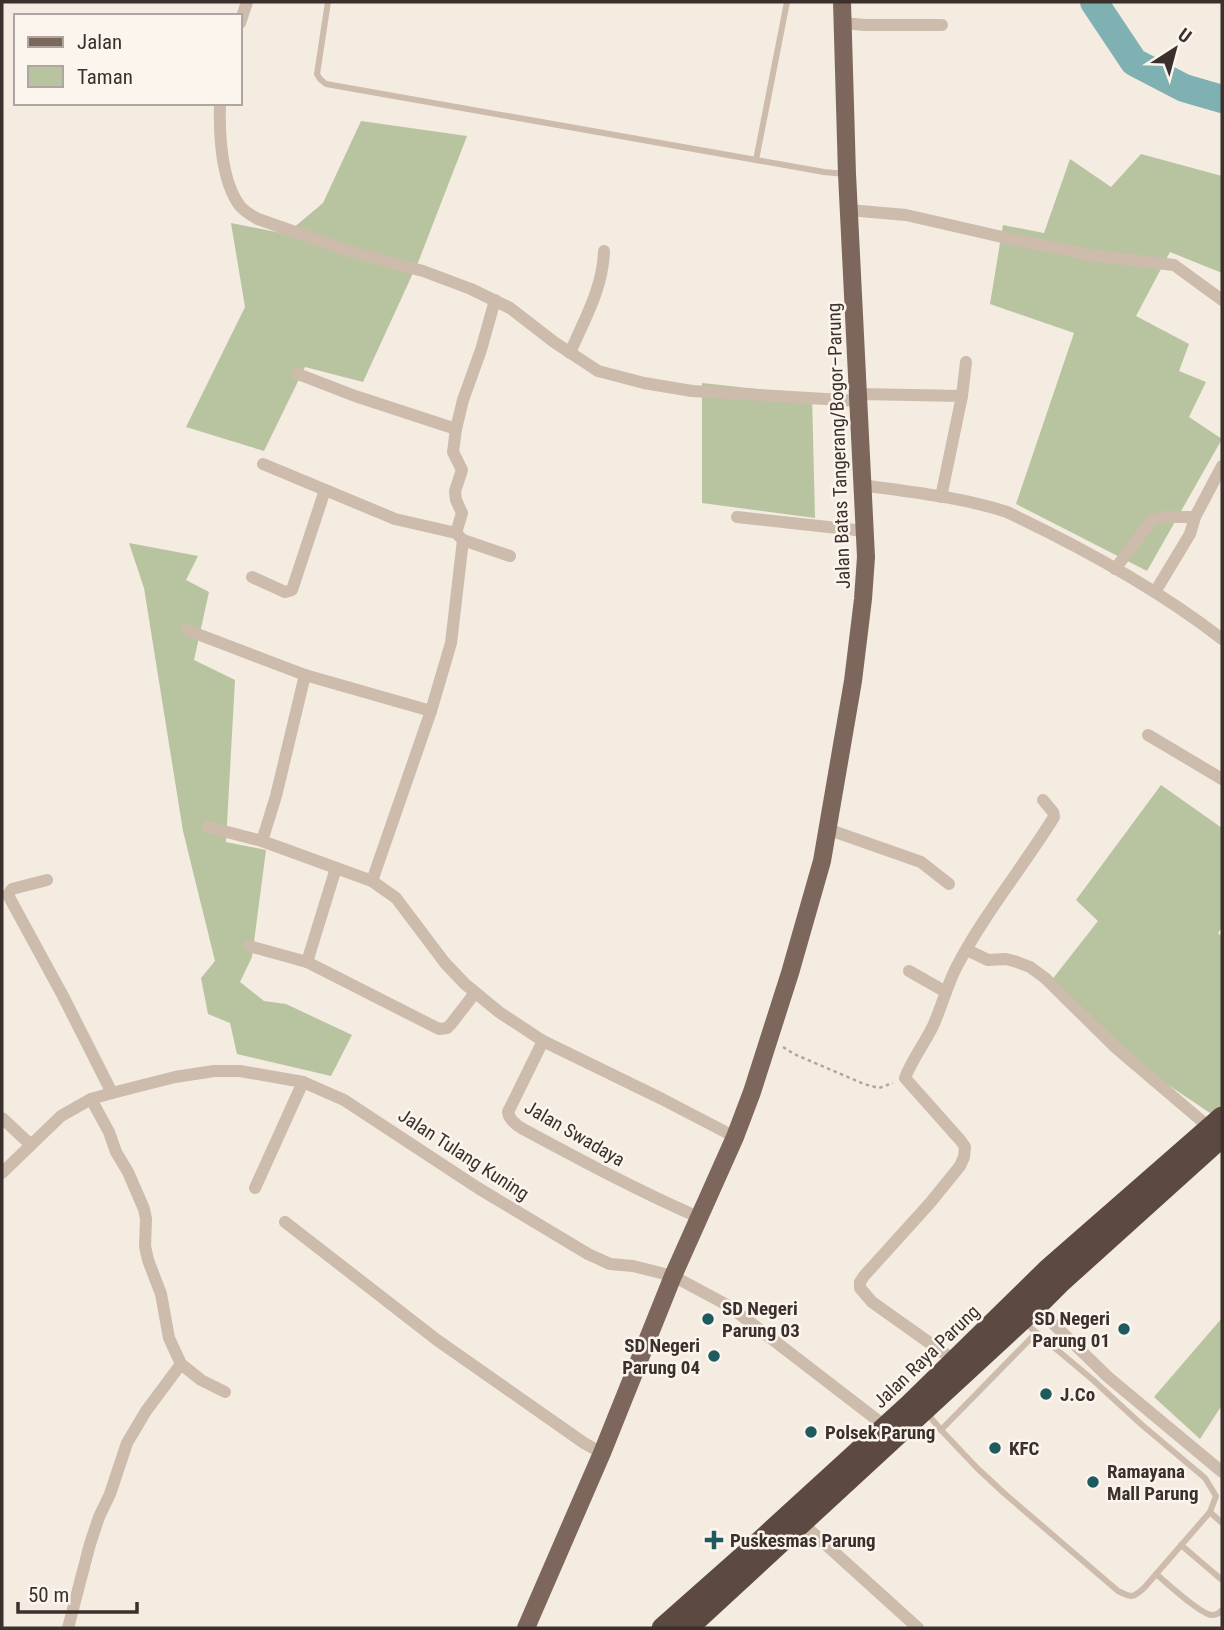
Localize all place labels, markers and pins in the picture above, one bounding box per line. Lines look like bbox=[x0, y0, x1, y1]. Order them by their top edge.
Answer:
place label: SD Negeri Parung 03 bbox=[722, 1297, 800, 1342]
place label: SD Negeri Parung 01 bbox=[1032, 1307, 1110, 1352]
marker: SD Negeri Parung 03 bbox=[700, 1311, 716, 1327]
marker: SD Negeri Parung 01 bbox=[1116, 1321, 1132, 1337]
place label: SD Negeri Parung 04 bbox=[622, 1334, 700, 1379]
marker: SD Negeri Parung 04 bbox=[706, 1348, 722, 1364]
place label: J.Co bbox=[1060, 1383, 1095, 1406]
marker: J.Co bbox=[1038, 1386, 1054, 1402]
place label: Polsek Parung bbox=[825, 1421, 935, 1444]
marker: Polsek Parung bbox=[803, 1424, 819, 1440]
place label: KFC bbox=[1009, 1437, 1040, 1460]
marker: KFC bbox=[987, 1440, 1003, 1456]
place label: Ramayana Mall Parung bbox=[1107, 1460, 1199, 1505]
marker: Ramayana Mall Parung bbox=[1085, 1474, 1101, 1490]
place label: Puskesmas Parung bbox=[730, 1529, 876, 1552]
marker: Puskesmas Parung bbox=[704, 1530, 724, 1550]

